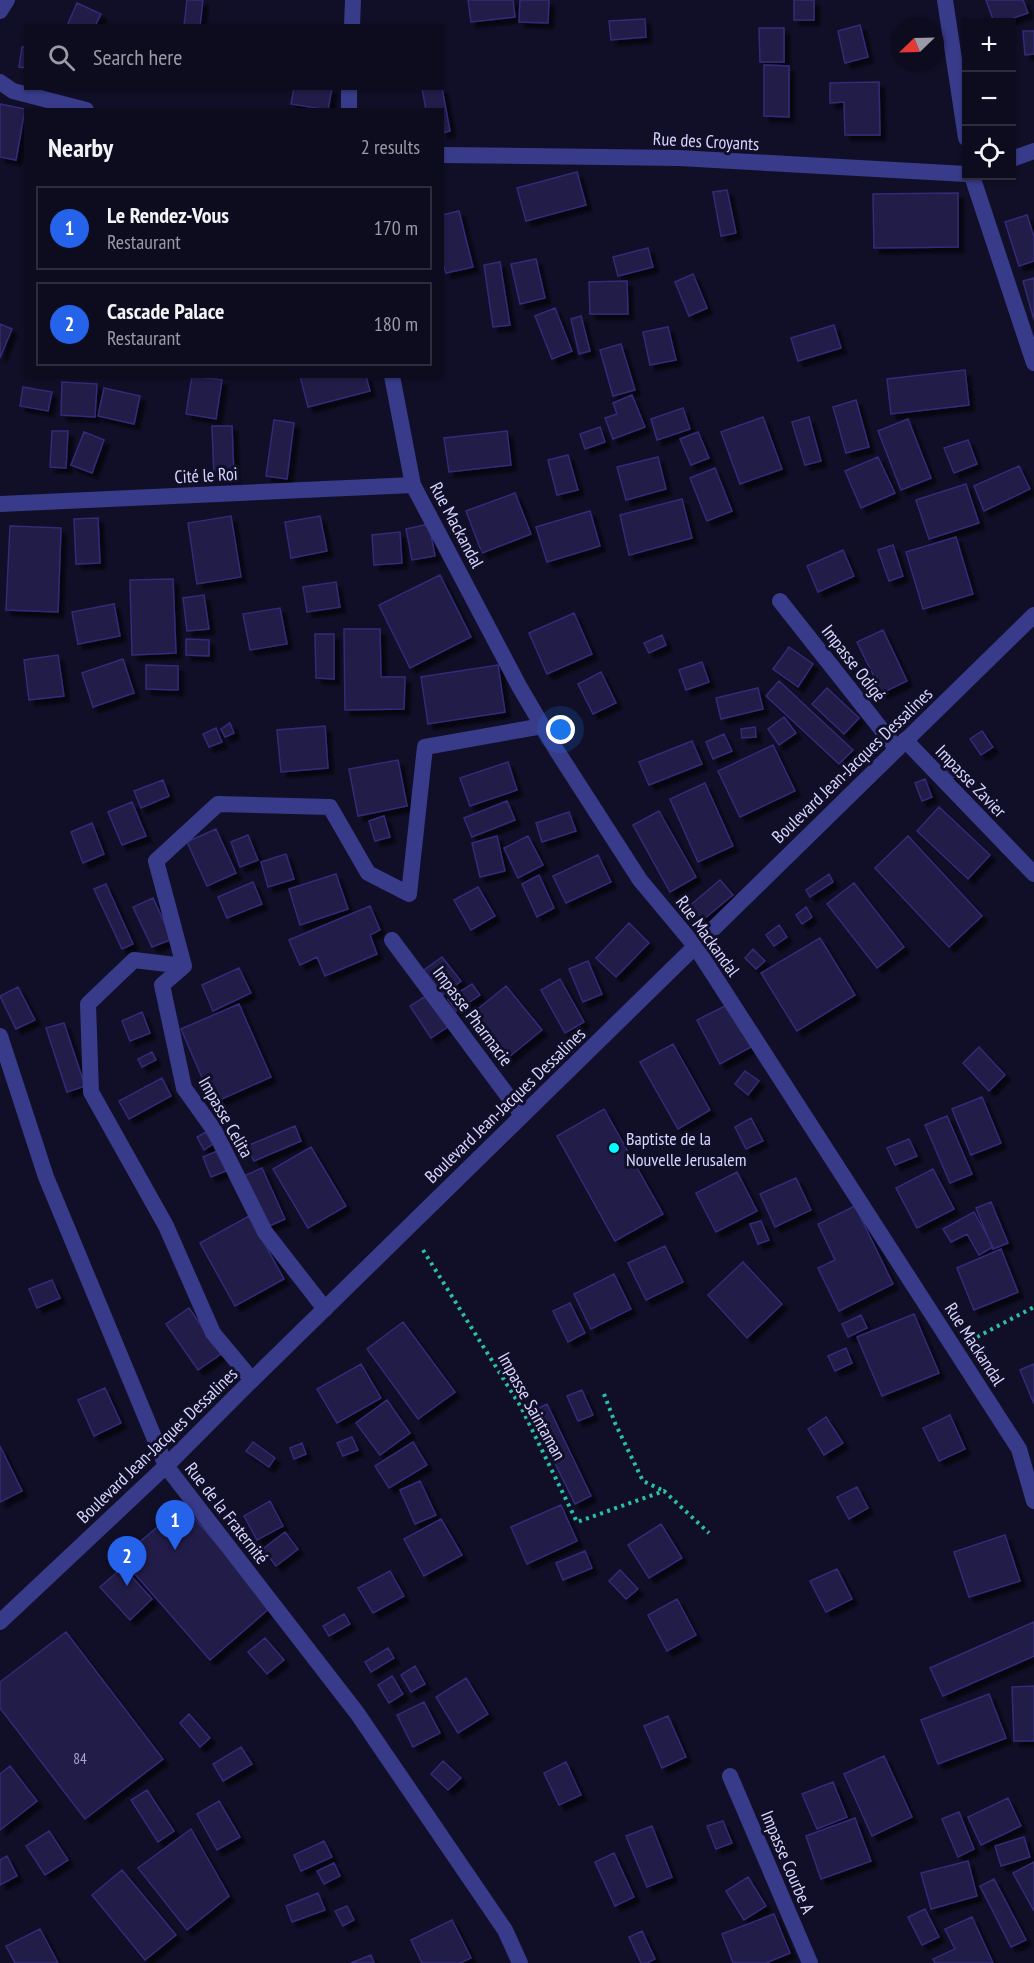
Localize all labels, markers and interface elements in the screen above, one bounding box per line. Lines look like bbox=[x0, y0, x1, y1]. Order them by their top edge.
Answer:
north arrow bbox=[890, 18, 944, 72]
map controls bbox=[962, 18, 1016, 180]
button: + bbox=[962, 18, 1016, 72]
search box bbox=[24, 24, 444, 90]
icon: search bbox=[45, 41, 78, 74]
text: Search here bbox=[93, 43, 182, 71]
button: − bbox=[962, 72, 1016, 126]
button: locate bbox=[962, 126, 1016, 180]
street label: Rue des Croyants bbox=[652, 127, 760, 155]
text: Nearby bbox=[48, 131, 113, 164]
text: 2 results bbox=[361, 134, 420, 160]
text: Le Rendez-Vous bbox=[107, 201, 229, 229]
text: 1 bbox=[65, 215, 74, 241]
text: 170 m bbox=[374, 215, 418, 241]
text: Restaurant bbox=[107, 229, 181, 255]
text: Cascade Palace bbox=[107, 297, 225, 325]
text: 2 bbox=[65, 311, 74, 337]
text: 180 m bbox=[374, 311, 418, 337]
text: Restaurant bbox=[107, 325, 181, 351]
street label: Cité le Roi bbox=[174, 462, 238, 488]
street label: Rue Mackandal bbox=[425, 478, 490, 573]
street label: Impasse Odigé bbox=[817, 620, 891, 706]
street label: Boulevard Jean-Jacques Dessalines bbox=[767, 682, 937, 848]
your location bbox=[546, 715, 575, 744]
street label: Impasse Zavier bbox=[931, 740, 1011, 822]
street label: Rue Mackandal bbox=[671, 891, 745, 981]
street label: Impasse Pharmacie bbox=[428, 961, 518, 1071]
street label: Boulevard Jean-Jacques Dessalines bbox=[420, 1022, 590, 1188]
street label: Impasse Celita bbox=[194, 1072, 258, 1162]
place label: Baptiste de la Nouvelle Jerusalem bbox=[626, 1127, 746, 1171]
marker: Baptiste de la Nouvelle Jerusalem bbox=[607, 1141, 621, 1155]
street label: Rue Mackandal bbox=[940, 1298, 1011, 1390]
street label: Impasse Saintaman bbox=[493, 1348, 571, 1464]
street label: Boulevard Jean-Jacques Dessalines bbox=[72, 1362, 242, 1528]
street label: Rue de la Fraternité bbox=[180, 1458, 274, 1568]
pin: 1 bbox=[156, 1500, 195, 1550]
pin: 2 bbox=[108, 1536, 146, 1586]
house number: 84 bbox=[73, 1749, 87, 1768]
street label: Impasse Courbe A bbox=[756, 1807, 820, 1917]

